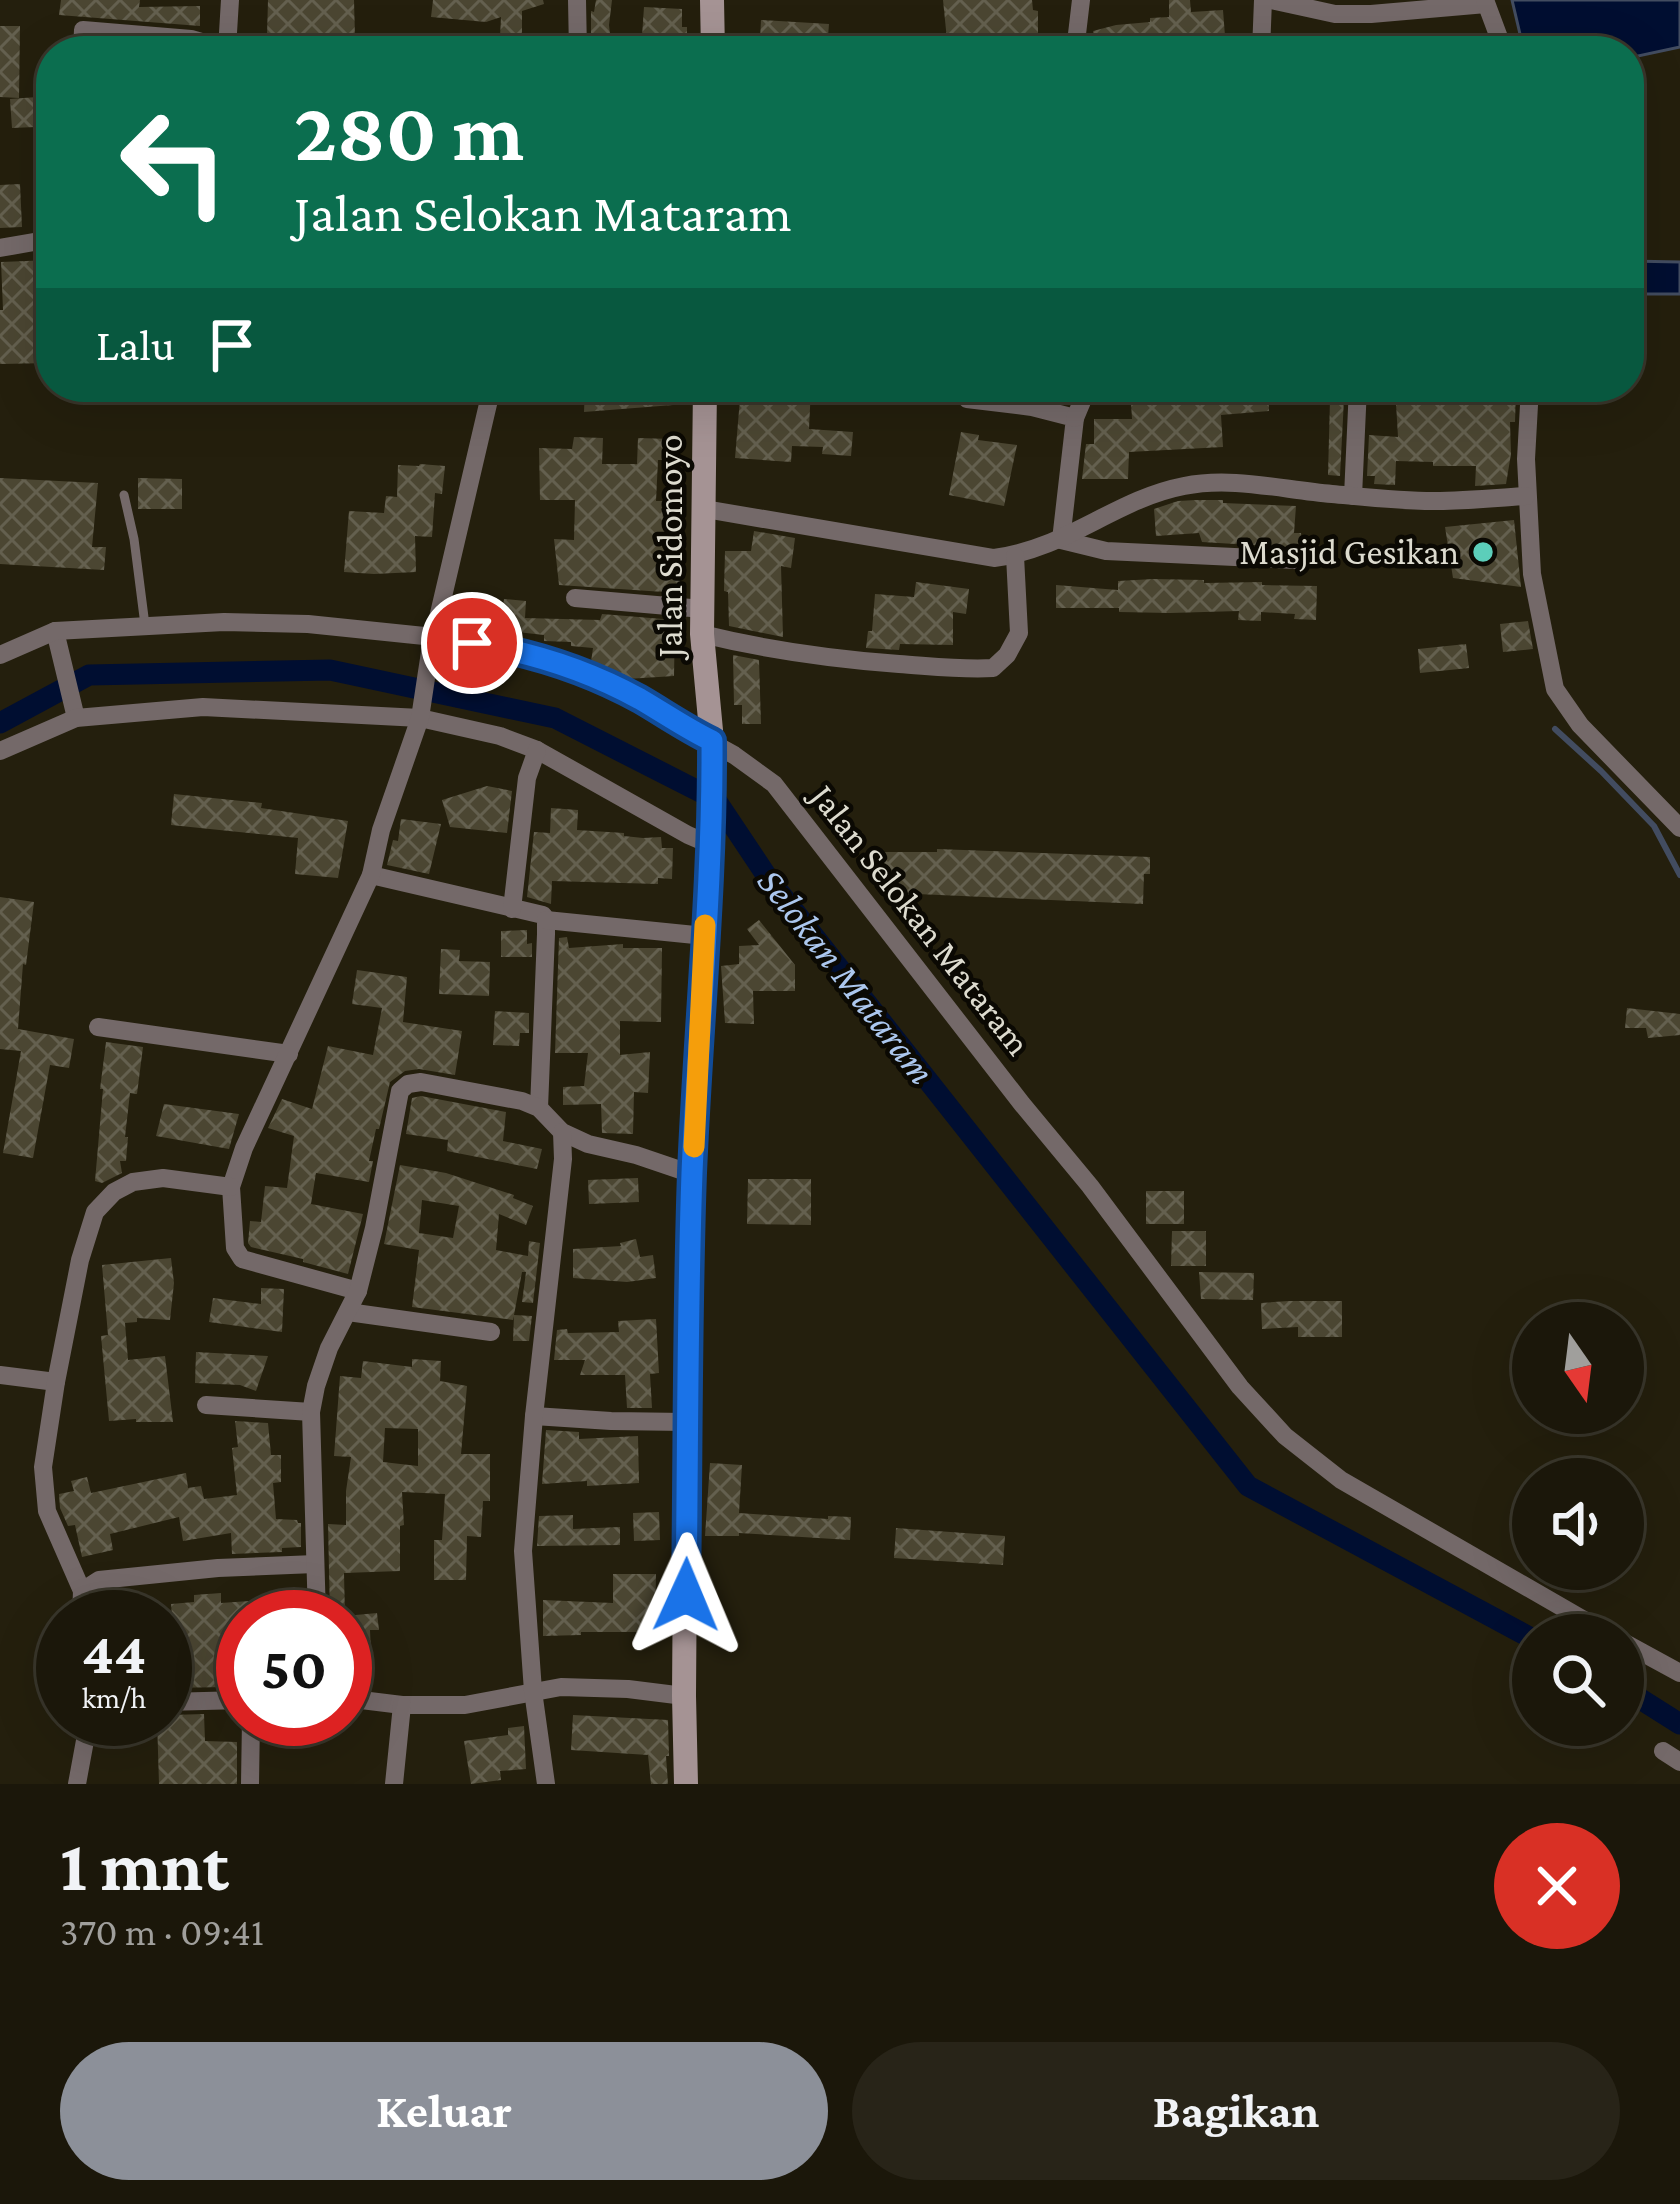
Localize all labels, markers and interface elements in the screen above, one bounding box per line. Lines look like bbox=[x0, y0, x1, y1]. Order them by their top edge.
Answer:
icon: left bbox=[96, 84, 252, 240]
text: 280 m bbox=[294, 85, 524, 178]
text: Jalan Selokan Mataram bbox=[294, 183, 792, 243]
icon: arrive bbox=[199, 312, 265, 378]
text: Lalu bbox=[96, 320, 175, 370]
street label: Jalan Sidomoyo bbox=[650, 434, 690, 661]
place label: Masjid Gesikan bbox=[1239, 532, 1459, 572]
marker: Masjid Gesikan bbox=[1470, 539, 1496, 565]
pin bbox=[421, 592, 523, 694]
icon: arrive bbox=[439, 610, 505, 676]
street label: Jalan Selokan Mataram bbox=[802, 776, 1040, 1064]
water label: Selokan Mataram bbox=[748, 859, 946, 1093]
north arrow bbox=[1512, 1302, 1644, 1434]
map controls bbox=[1512, 1302, 1644, 1746]
button: sound bbox=[1512, 1458, 1644, 1590]
position arrow bbox=[623, 1532, 749, 1658]
speed limit sign: 50 bbox=[216, 1590, 372, 1746]
button: search bbox=[1512, 1614, 1644, 1746]
text: 44 bbox=[82, 1619, 146, 1686]
text: km/h bbox=[82, 1681, 146, 1714]
button: close bbox=[1494, 1823, 1620, 1949]
text: 1 mnt bbox=[60, 1825, 229, 1905]
text: 370 m · 09:41 bbox=[60, 1910, 264, 1953]
button: Keluar bbox=[60, 2042, 828, 2180]
button: Bagikan bbox=[852, 2042, 1620, 2180]

